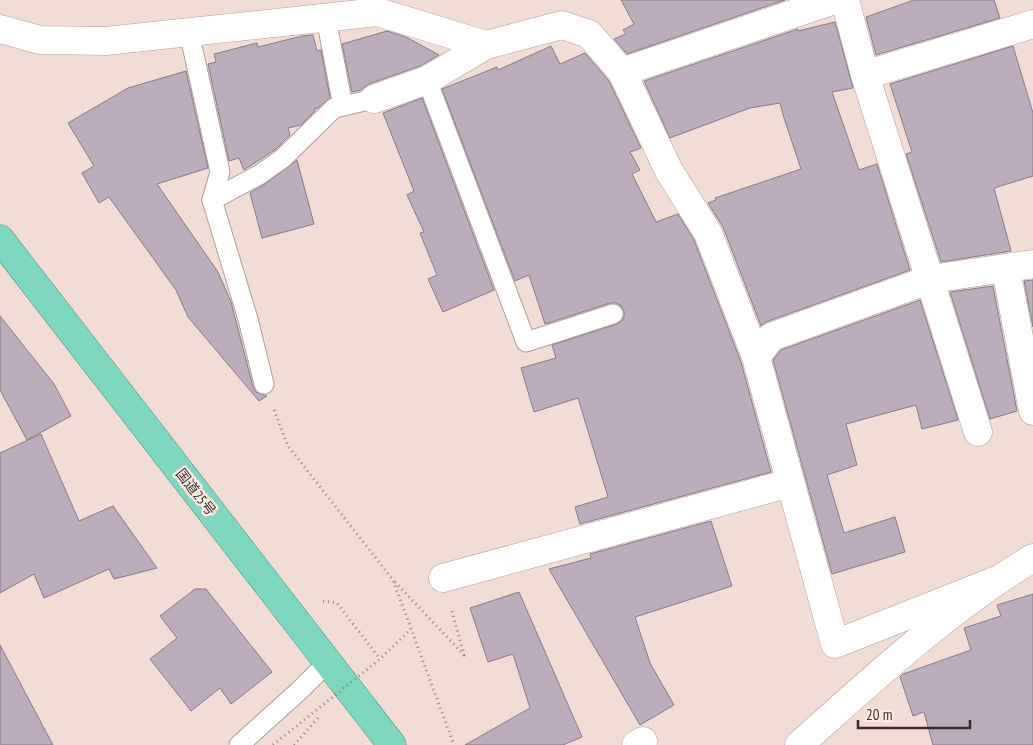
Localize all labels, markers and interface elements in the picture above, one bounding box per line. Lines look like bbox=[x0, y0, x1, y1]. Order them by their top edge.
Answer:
street label: 国道25号 bbox=[172, 465, 220, 519]
scale bar bbox=[858, 698, 970, 730]
text: 20 m bbox=[866, 705, 892, 724]

